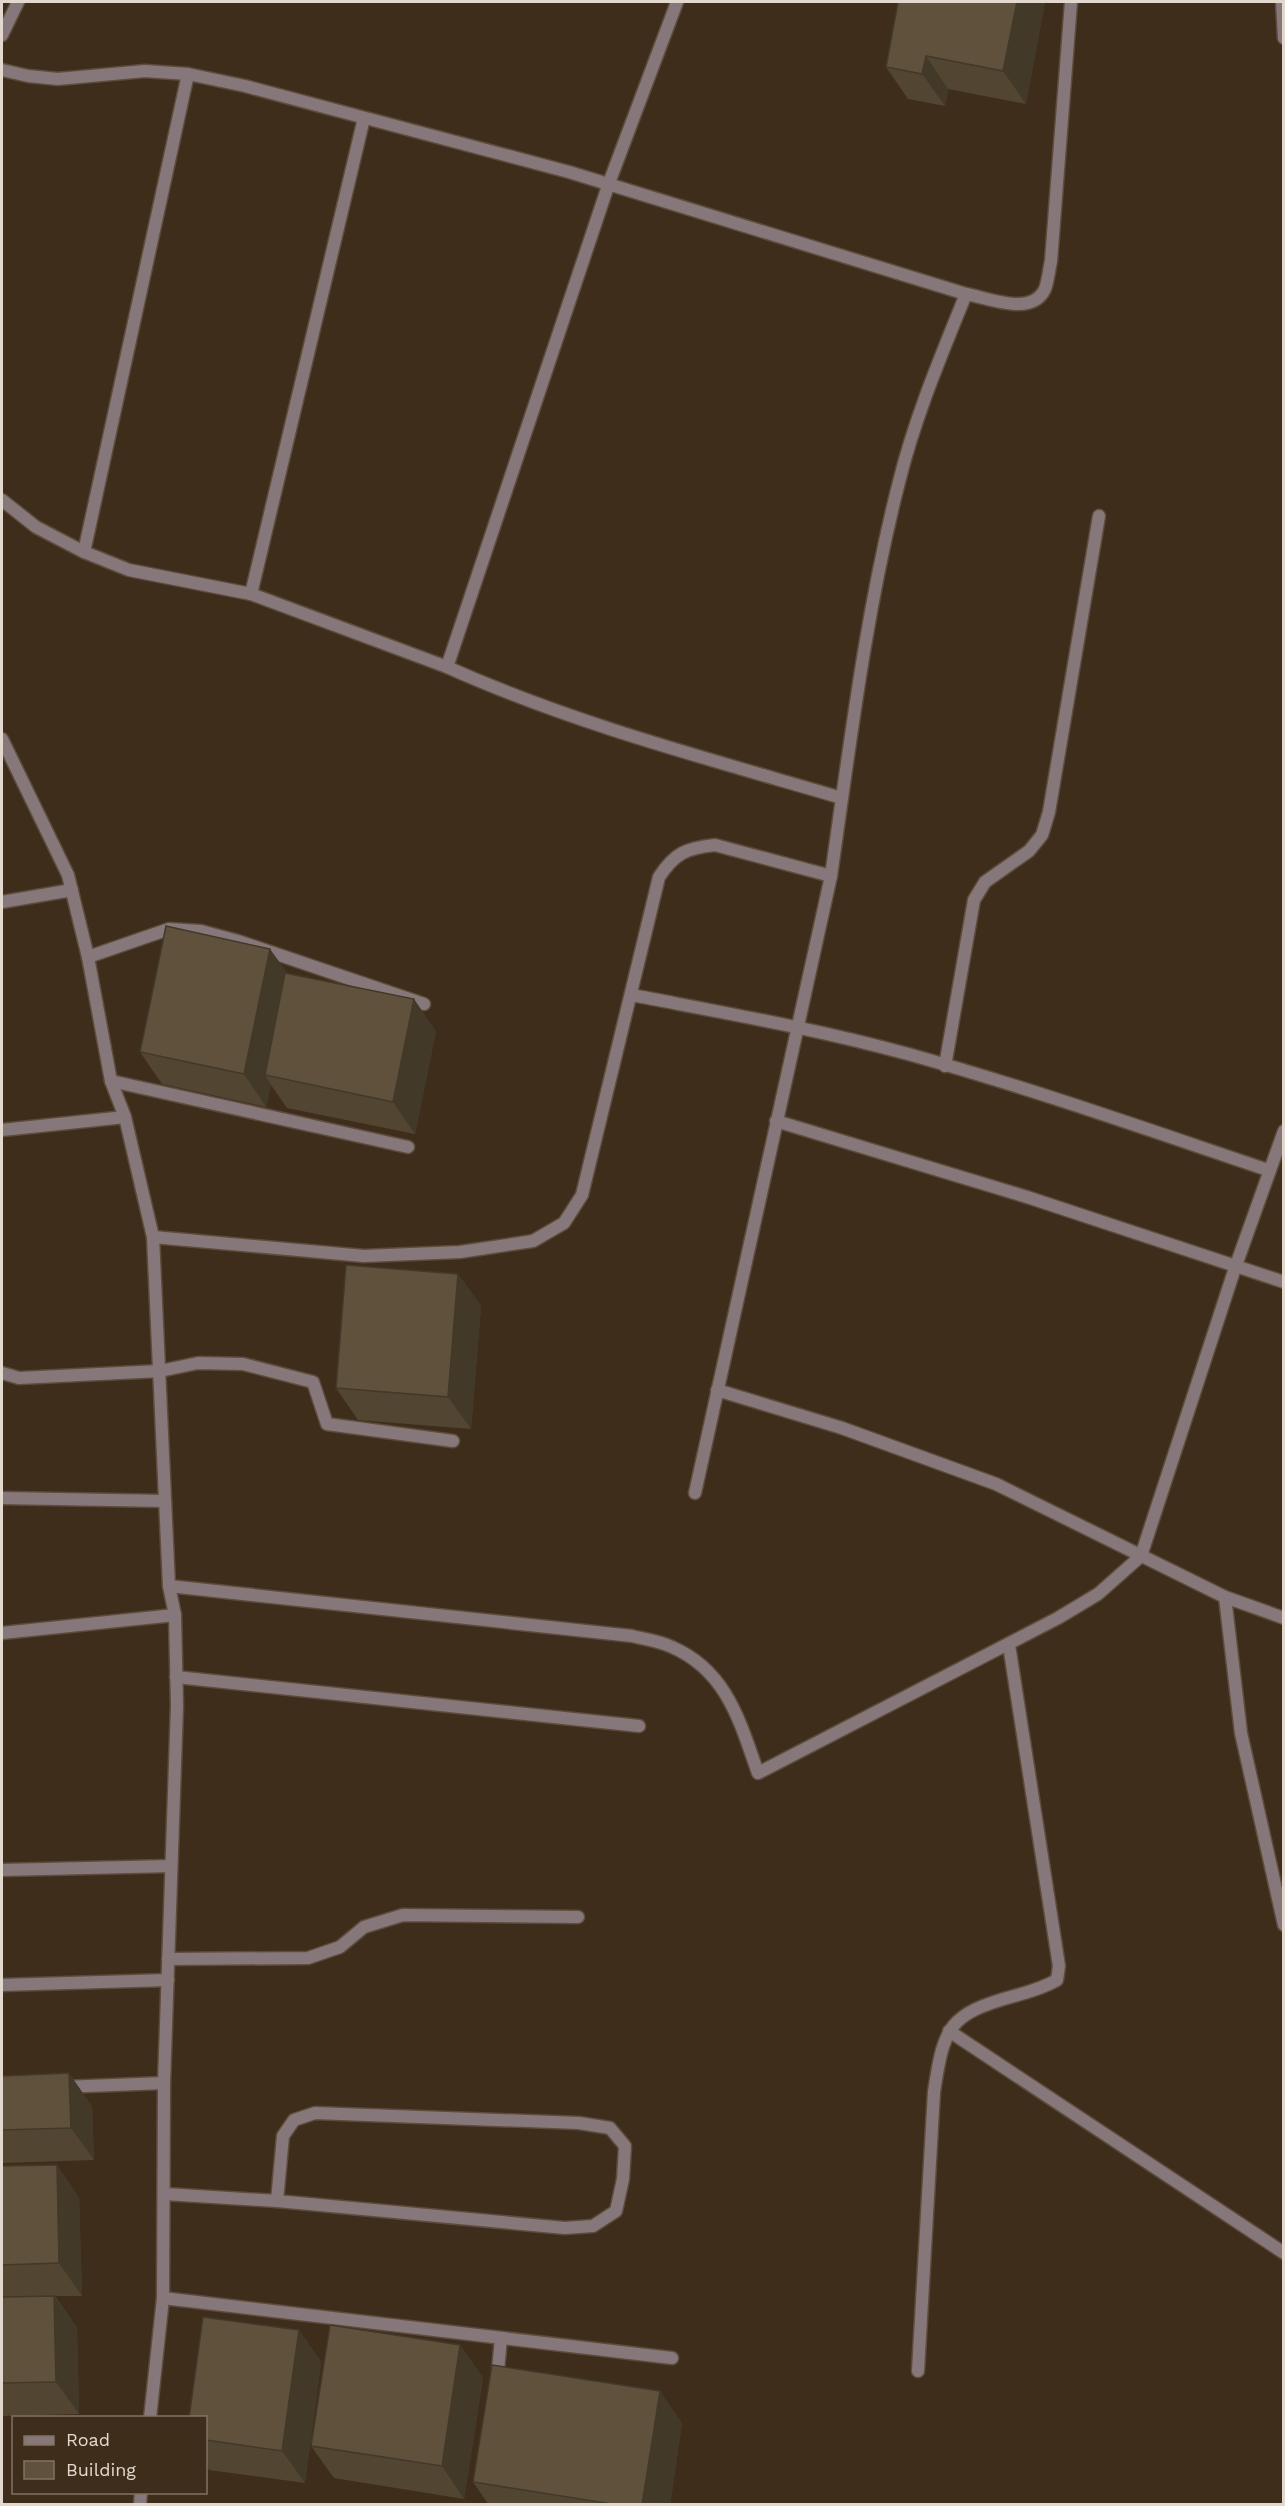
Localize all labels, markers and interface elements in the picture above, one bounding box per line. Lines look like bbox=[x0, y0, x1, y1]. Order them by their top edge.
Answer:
legend bbox=[12, 2416, 207, 2494]
text: Road bbox=[66, 2429, 110, 2450]
text: Building bbox=[66, 2459, 136, 2480]

